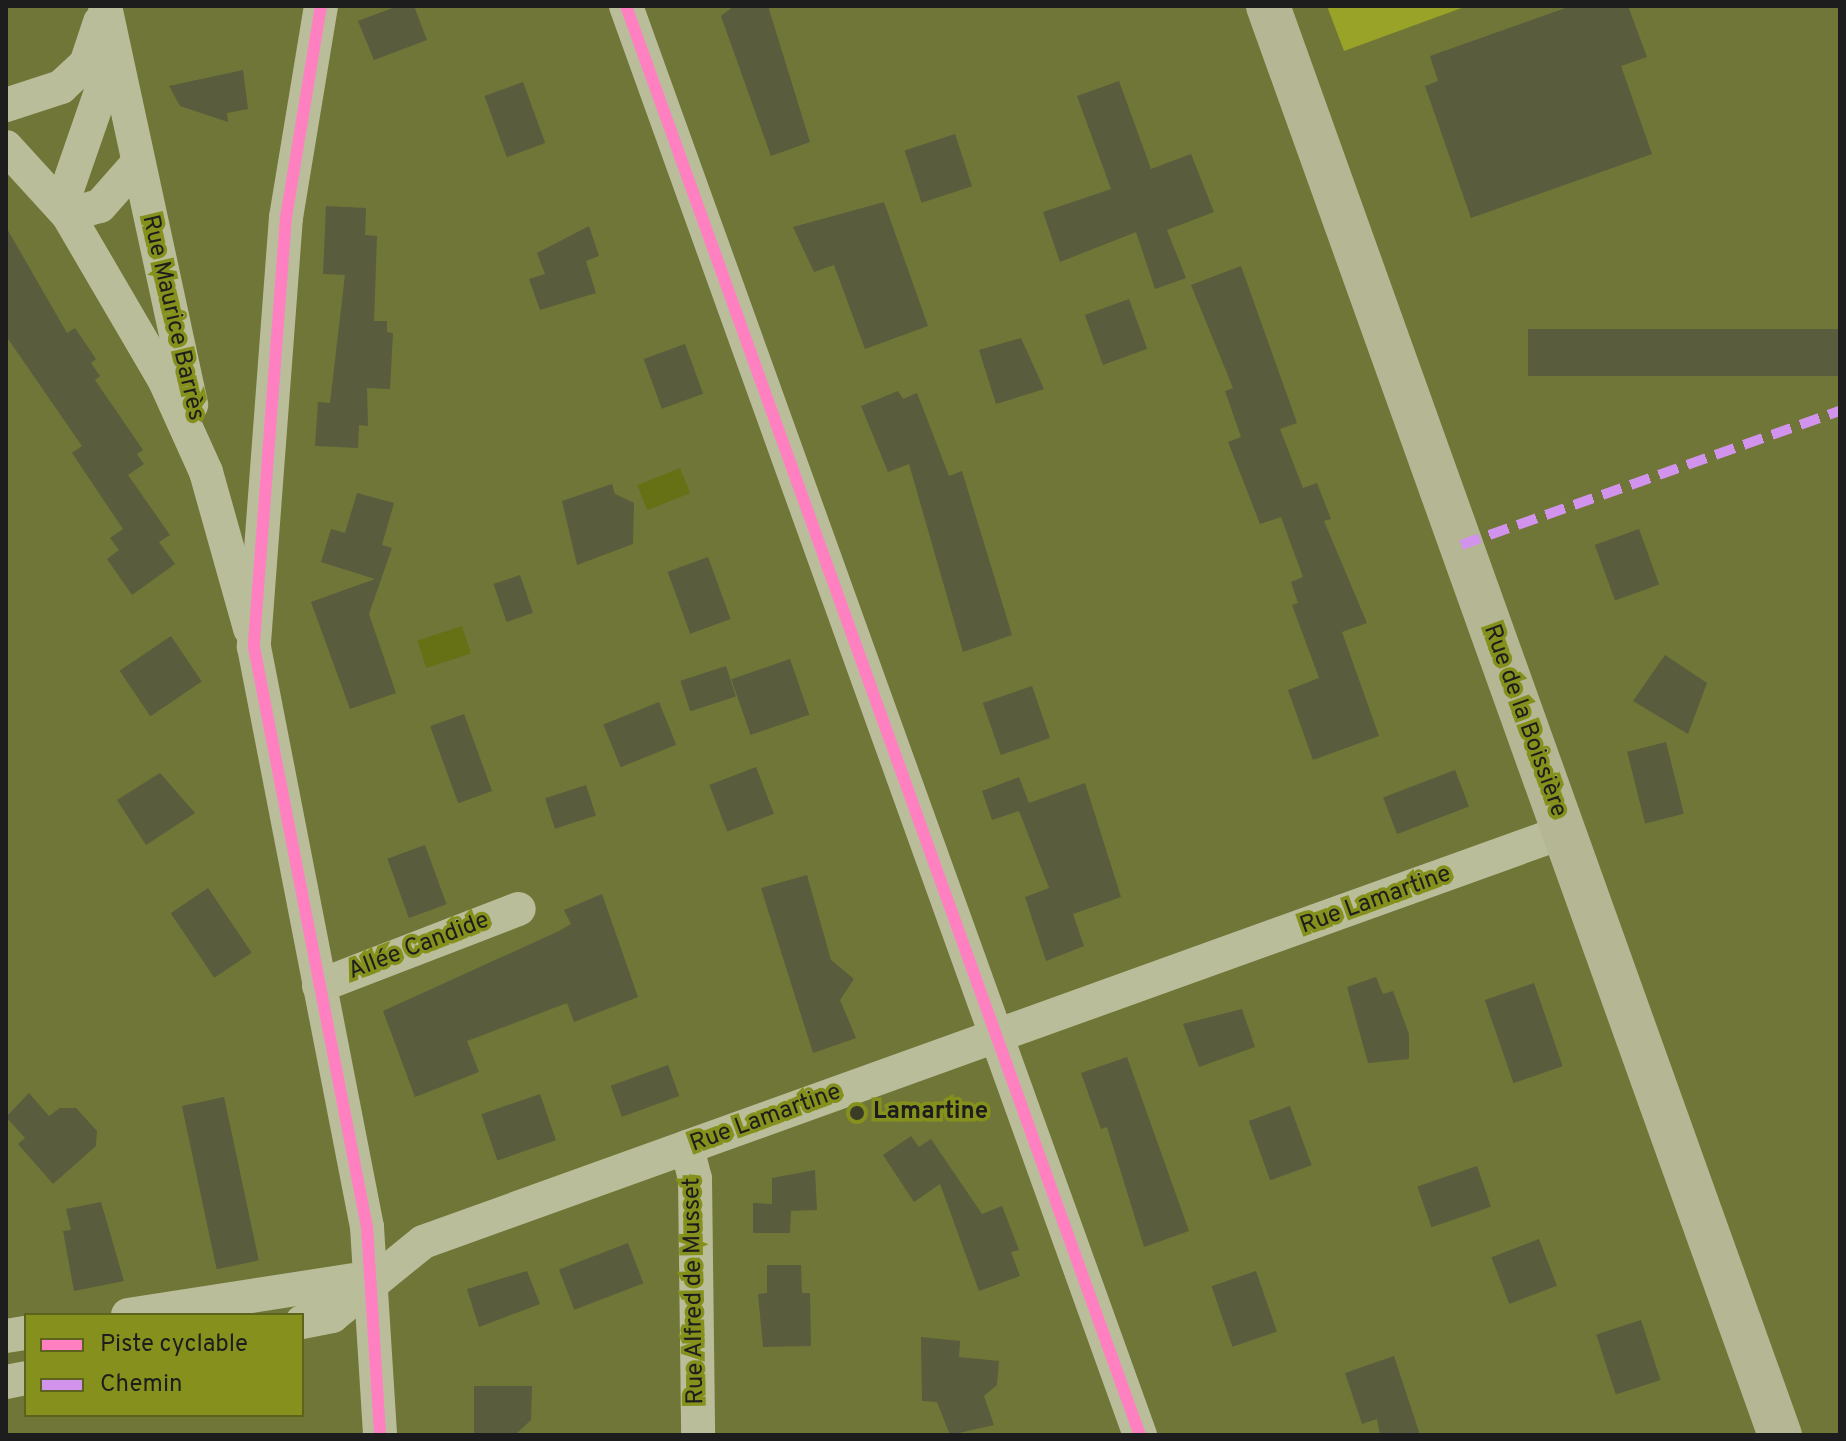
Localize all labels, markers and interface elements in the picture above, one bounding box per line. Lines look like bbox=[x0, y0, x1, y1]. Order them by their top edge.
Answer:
street label: Rue Maurice Barrès bbox=[134, 212, 210, 424]
street label: Rue de la Boissière bbox=[1476, 621, 1572, 821]
street label: Rue Lamartine bbox=[1297, 860, 1455, 942]
street label: Allée Candide bbox=[344, 907, 494, 987]
street label: Rue Lamartine bbox=[687, 1078, 845, 1160]
place label: Lamartine bbox=[873, 1099, 988, 1127]
marker: Lamartine bbox=[848, 1104, 866, 1122]
street label: Rue Alfred de Musset bbox=[679, 1177, 711, 1405]
legend bbox=[24, 1313, 304, 1417]
text: Piste cyclable bbox=[100, 1330, 248, 1360]
text: Chemin bbox=[100, 1370, 183, 1400]

